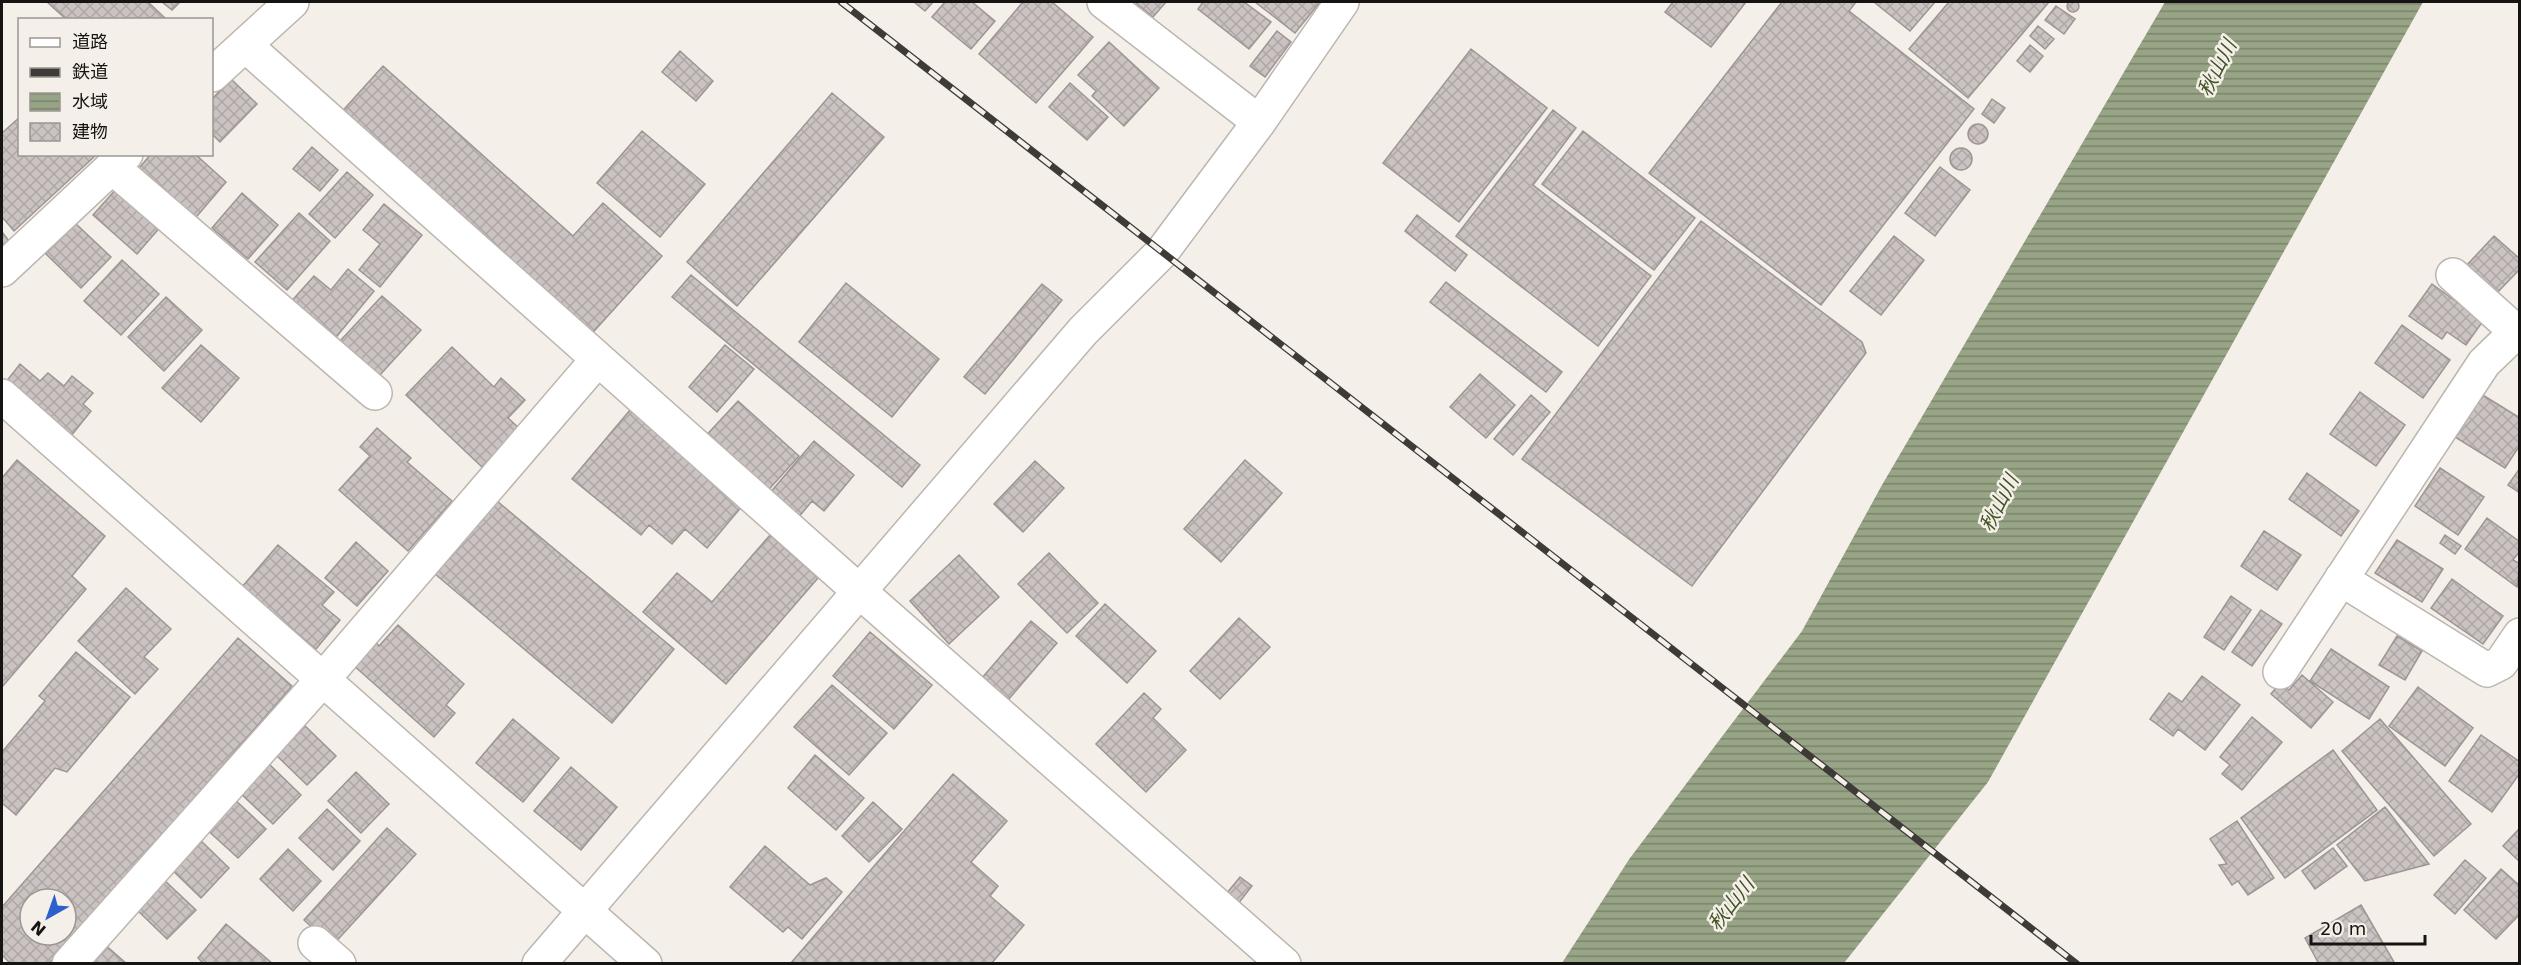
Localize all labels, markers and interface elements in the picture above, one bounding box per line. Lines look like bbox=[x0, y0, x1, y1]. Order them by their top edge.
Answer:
legend bbox=[18, 18, 213, 156]
text: 道路 bbox=[72, 31, 108, 52]
water label: 秋山川 bbox=[2193, 34, 2242, 100]
text: 鉄道 bbox=[72, 61, 108, 82]
text: 水域 bbox=[72, 91, 108, 112]
text: 建物 bbox=[72, 121, 108, 142]
water label: 秋山川 bbox=[1975, 469, 2024, 535]
water label: 秋山川 bbox=[1703, 871, 1760, 935]
north arrow bbox=[18, 887, 78, 947]
scale bar bbox=[2311, 908, 2425, 946]
text: N bbox=[27, 917, 50, 940]
text: 20 m bbox=[2320, 918, 2366, 939]

